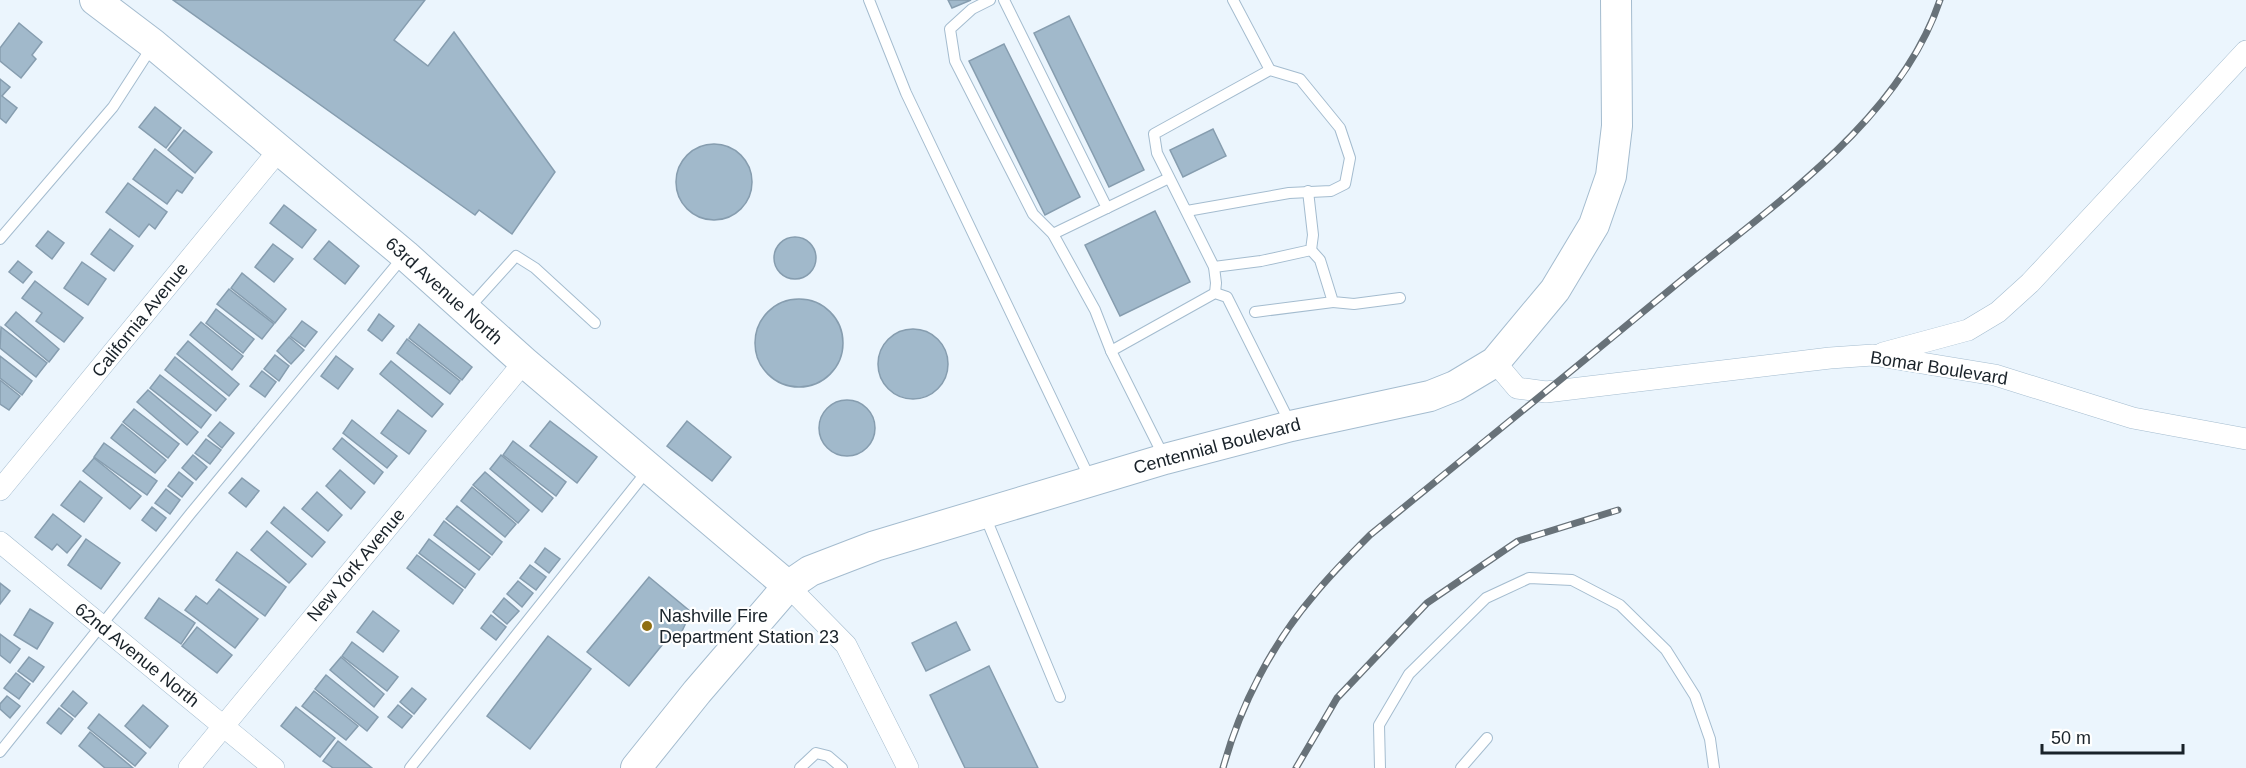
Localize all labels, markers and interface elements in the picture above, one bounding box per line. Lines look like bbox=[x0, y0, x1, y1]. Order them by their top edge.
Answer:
street label: 63rd Avenue North bbox=[382, 233, 506, 349]
street label: California Avenue bbox=[88, 259, 192, 381]
street label: Bomar Boulevard bbox=[1869, 347, 2009, 389]
street label: Centennial Boulevard bbox=[1131, 414, 1303, 478]
street label: New York Avenue bbox=[303, 505, 409, 625]
street label: 62nd Avenue North bbox=[71, 599, 203, 711]
place label: Nashville Fire Department Station 23 bbox=[659, 606, 839, 647]
marker: Nashville Fire Department Station 23 bbox=[640, 619, 654, 633]
scale bar bbox=[2042, 717, 2183, 755]
text: 50 m bbox=[2051, 728, 2091, 748]

